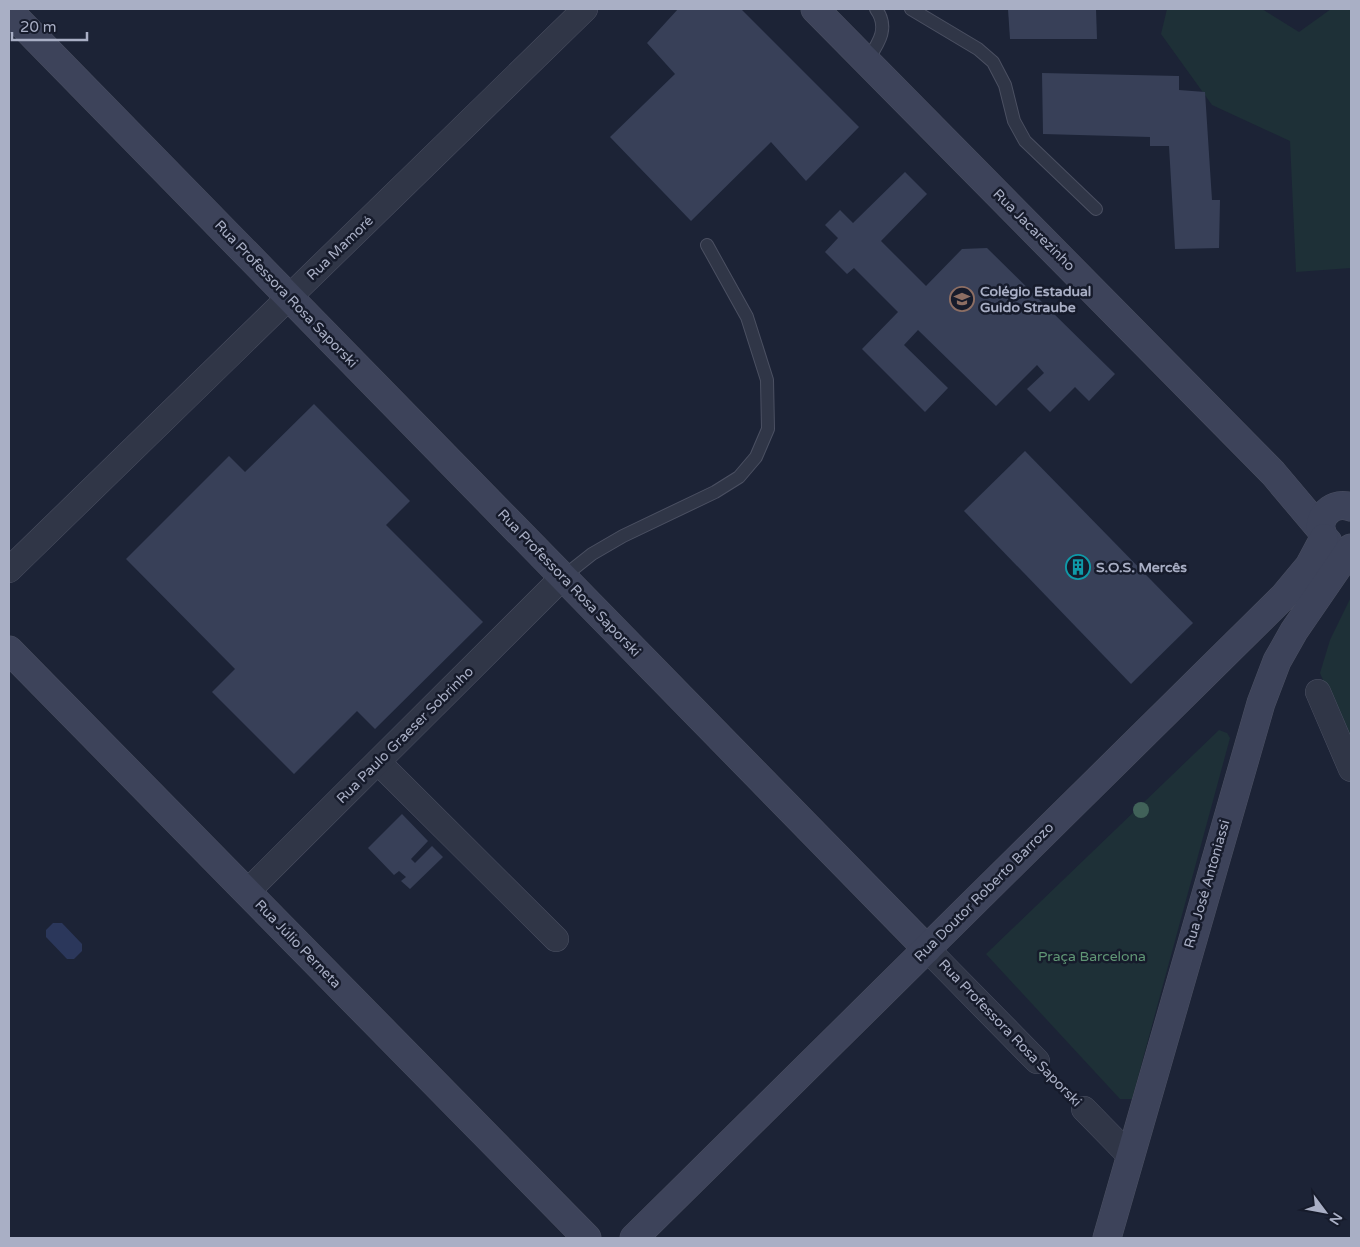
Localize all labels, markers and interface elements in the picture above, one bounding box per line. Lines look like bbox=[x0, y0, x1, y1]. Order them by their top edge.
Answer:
scale bar bbox=[12, 10, 88, 42]
text: 20 m bbox=[20, 18, 57, 36]
street label: Rua Jacarezinho bbox=[990, 186, 1078, 274]
street label: Rua Mamoré bbox=[303, 212, 377, 284]
street label: Rua Professora Rosa Saporski bbox=[211, 217, 361, 371]
place label: Colégio Estadual Guido Straube bbox=[980, 283, 1091, 316]
school or university icon: Colégio Estadual Guido Straube bbox=[949, 286, 975, 312]
street label: Rua Professora Rosa Saporski bbox=[494, 506, 644, 660]
building icon: S.O.S. Mercês bbox=[1065, 554, 1091, 580]
place label: S.O.S. Mercês bbox=[1096, 559, 1187, 576]
street label: Rua Paulo Graeser Sobrinho bbox=[333, 663, 477, 807]
street label: Rua José Antoniassi bbox=[1181, 818, 1233, 950]
street label: Rua Doutor Roberto Barrozo bbox=[911, 819, 1057, 965]
street label: Rua Júlio Perneta bbox=[251, 896, 345, 992]
park label: Praça Barcelona bbox=[1038, 948, 1146, 965]
street label: Rua Professora Rosa Saporski bbox=[935, 956, 1085, 1110]
north arrow bbox=[1300, 1187, 1350, 1237]
text: N bbox=[1325, 1209, 1346, 1228]

